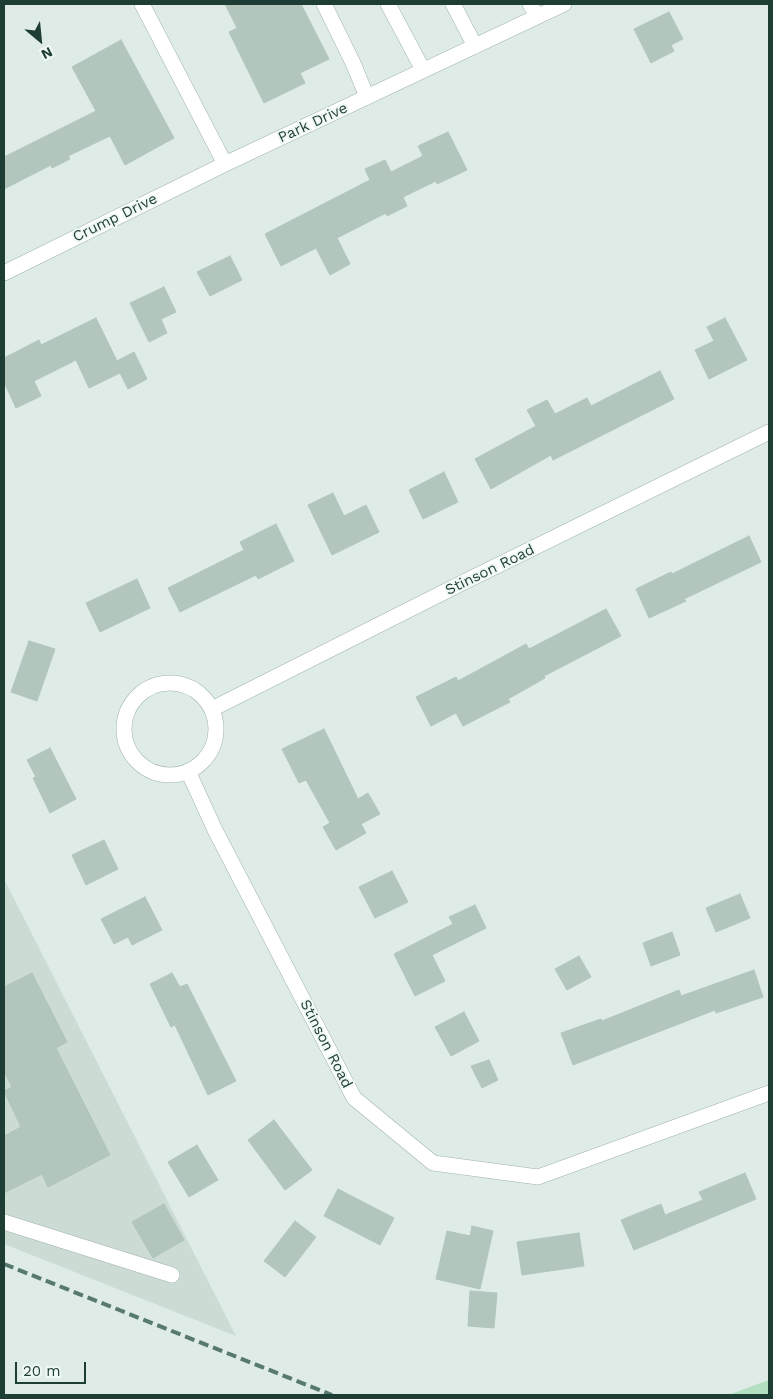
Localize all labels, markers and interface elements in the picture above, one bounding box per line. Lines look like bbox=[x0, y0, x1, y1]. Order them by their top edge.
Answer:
north arrow bbox=[15, 15, 65, 65]
text: N bbox=[39, 44, 55, 63]
street label: Park Drive bbox=[275, 99, 351, 147]
street label: Crump Drive bbox=[70, 190, 160, 246]
street label: Stinson Road bbox=[442, 541, 538, 599]
street label: Stinson Road bbox=[296, 997, 356, 1091]
scale bar bbox=[18, 1352, 89, 1384]
text: 20 m bbox=[23, 1362, 61, 1380]

